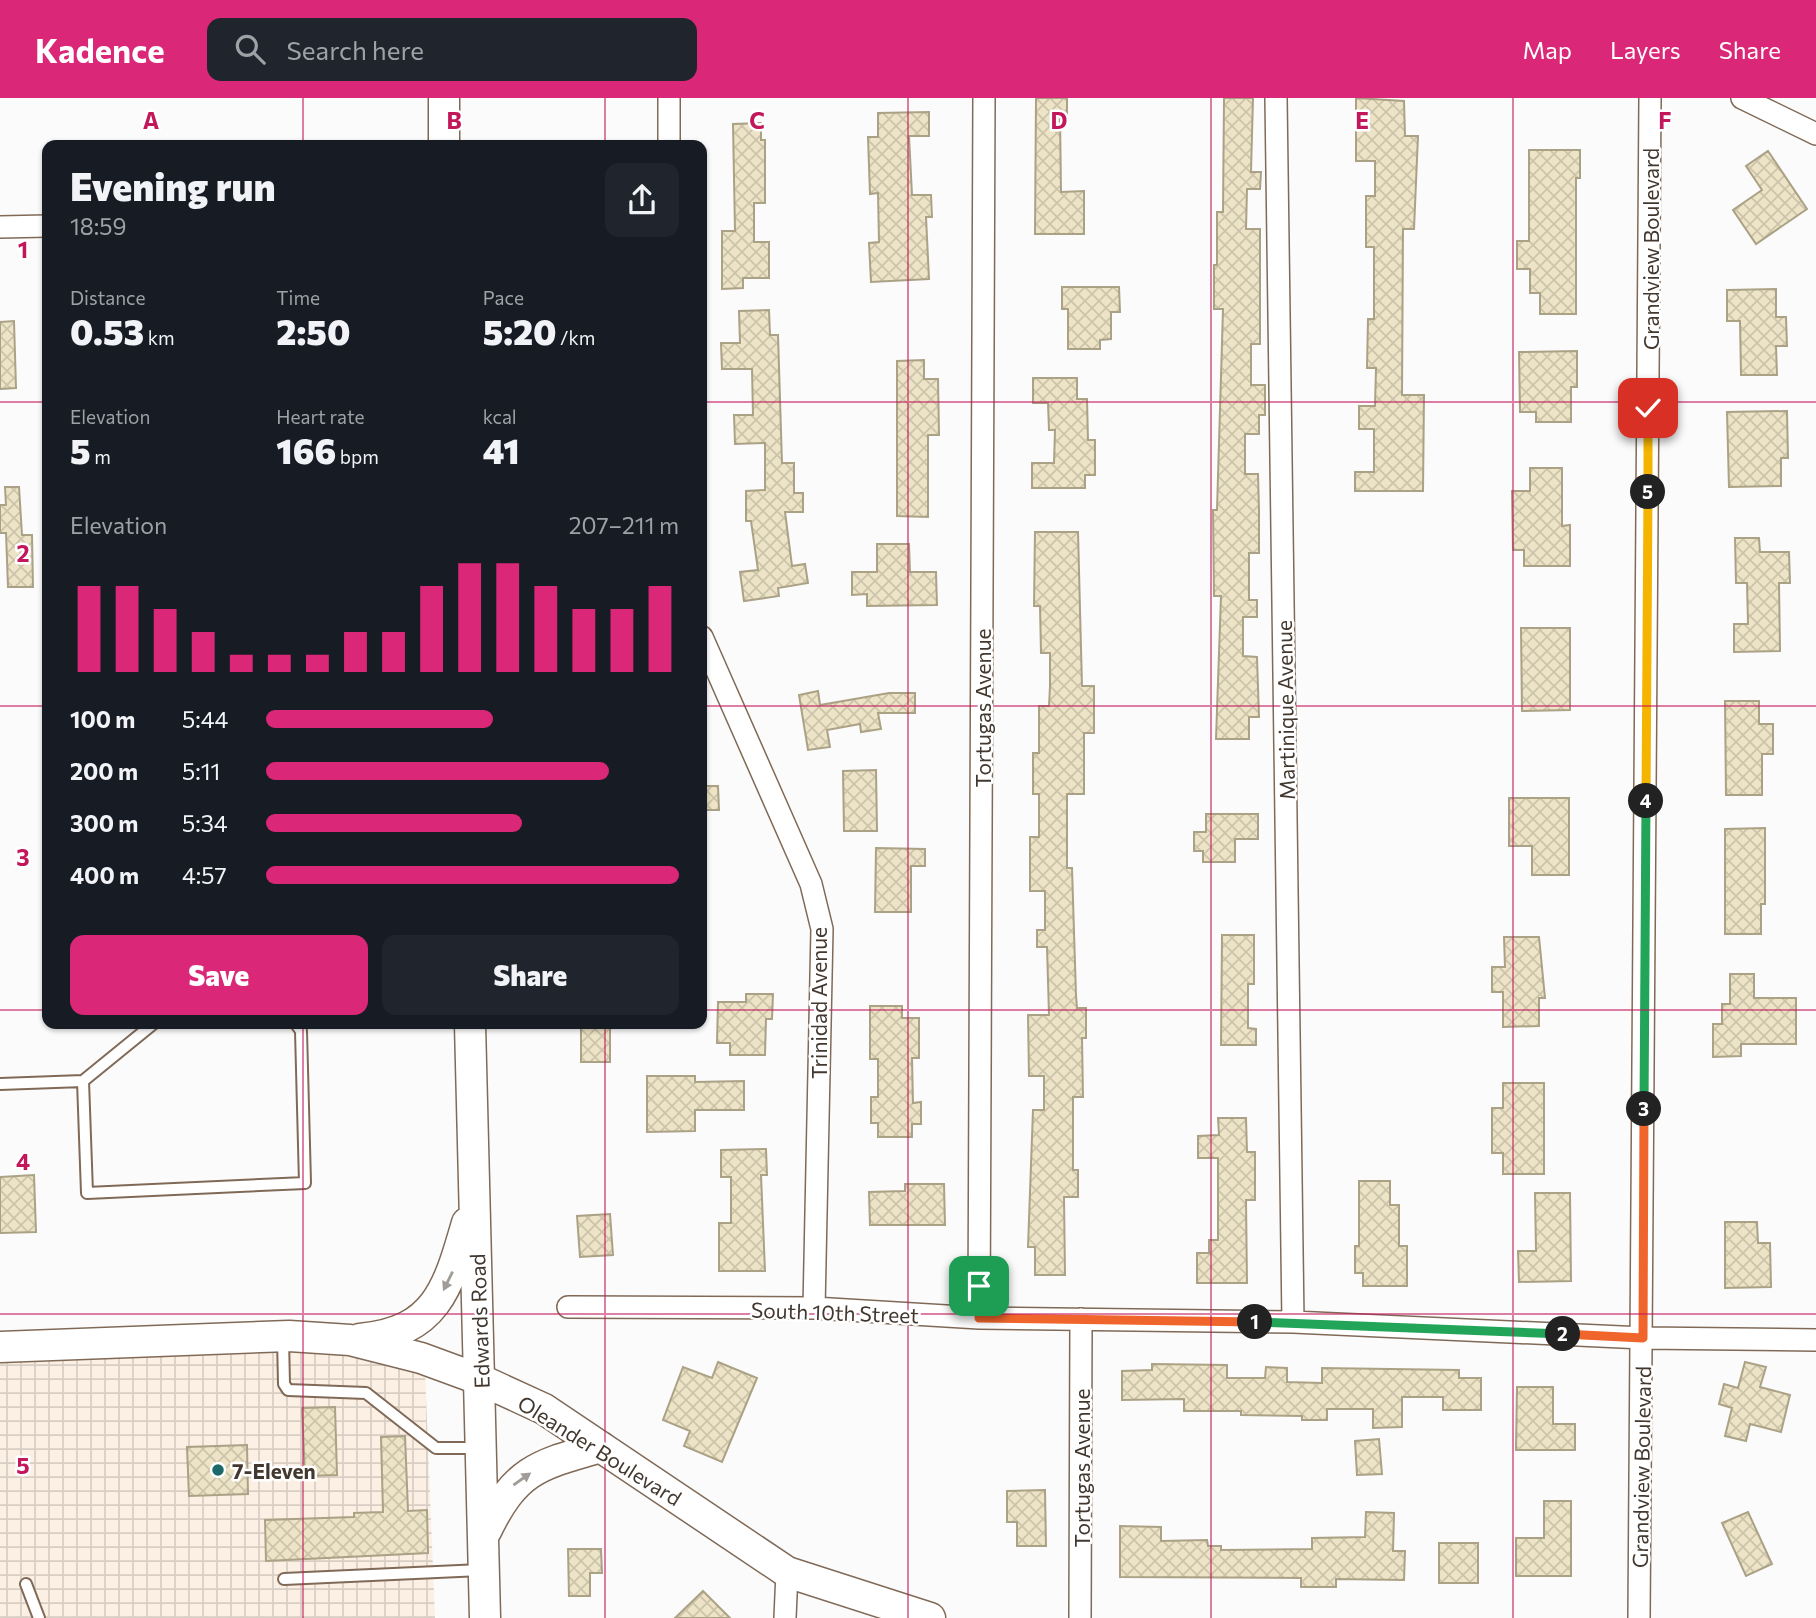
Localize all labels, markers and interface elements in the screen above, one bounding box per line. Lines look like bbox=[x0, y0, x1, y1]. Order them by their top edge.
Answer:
search box bbox=[207, 18, 697, 81]
text: Kadence bbox=[35, 29, 165, 70]
icon: search bbox=[231, 30, 269, 68]
text: Search here bbox=[287, 34, 424, 65]
text: Map bbox=[1523, 35, 1572, 64]
text: Layers bbox=[1610, 35, 1681, 64]
text: Share bbox=[1719, 35, 1781, 64]
text: A bbox=[143, 106, 160, 134]
text: B bbox=[446, 106, 462, 134]
text: C bbox=[749, 106, 765, 134]
text: D bbox=[1051, 106, 1068, 134]
text: E bbox=[1355, 106, 1369, 134]
text: F bbox=[1658, 106, 1672, 134]
street label: Grandview Boulevard bbox=[1638, 148, 1663, 350]
text: Evening run bbox=[70, 162, 276, 209]
button: share bbox=[605, 163, 679, 237]
text: 18:59 bbox=[70, 212, 126, 240]
text: 1 bbox=[18, 235, 28, 263]
text: Distance bbox=[70, 286, 146, 309]
text: Time bbox=[276, 286, 320, 309]
text: Pace bbox=[483, 286, 524, 309]
text: 0.53 bbox=[70, 309, 144, 352]
text: 2:50 bbox=[276, 309, 350, 352]
text: 5:20 bbox=[483, 309, 556, 352]
text: km bbox=[144, 326, 175, 349]
text: /km bbox=[556, 326, 595, 349]
pin bbox=[1618, 378, 1678, 438]
icon: check bbox=[1629, 389, 1667, 427]
text: Elevation bbox=[70, 405, 150, 428]
text: Heart rate bbox=[276, 405, 365, 428]
text: kcal bbox=[483, 405, 517, 428]
text: 5 bbox=[70, 428, 91, 471]
text: 166 bbox=[276, 428, 336, 471]
text: 41 bbox=[483, 428, 520, 471]
text: m bbox=[91, 445, 111, 468]
text: bpm bbox=[336, 445, 379, 468]
pin: 5 bbox=[1630, 474, 1666, 510]
text: 5 bbox=[1642, 480, 1653, 503]
text: Elevation bbox=[70, 511, 167, 539]
text: 207–211 m bbox=[569, 511, 679, 539]
text: 2 bbox=[16, 539, 30, 567]
street label: Martinique Avenue bbox=[1271, 620, 1299, 800]
street label: Tortugas Avenue bbox=[970, 629, 995, 787]
text: 100 m bbox=[70, 705, 135, 733]
text: 5:44 bbox=[182, 705, 228, 733]
text: 200 m bbox=[70, 757, 138, 785]
text: 5:11 bbox=[182, 757, 220, 785]
pin: 4 bbox=[1628, 784, 1664, 818]
text: 4 bbox=[1640, 789, 1651, 812]
text: 300 m bbox=[70, 809, 138, 837]
text: 5:34 bbox=[182, 809, 228, 837]
text: 3 bbox=[16, 843, 30, 871]
text: 400 m bbox=[70, 861, 139, 889]
text: 4:57 bbox=[182, 861, 227, 889]
street label: Trinidad Avenue bbox=[806, 927, 831, 1079]
button: Save bbox=[70, 935, 368, 1015]
button: Share bbox=[382, 935, 679, 1015]
pin: 3 bbox=[1626, 1091, 1662, 1126]
text: 3 bbox=[1638, 1097, 1649, 1120]
text: 4 bbox=[16, 1147, 30, 1175]
street label: Edwards Road bbox=[464, 1253, 494, 1389]
pin bbox=[949, 1256, 1009, 1316]
icon: arrive bbox=[960, 1267, 998, 1305]
one-way arrow bbox=[443, 1271, 454, 1291]
street label: South 10th Street bbox=[751, 1297, 919, 1327]
pin: 1 bbox=[1238, 1304, 1272, 1340]
text: 1 bbox=[1250, 1310, 1259, 1333]
pin: 2 bbox=[1546, 1316, 1580, 1352]
text: 2 bbox=[1557, 1322, 1568, 1345]
street label: Grandview Boulevard bbox=[1627, 1366, 1655, 1568]
street label: Tortugas Avenue bbox=[1069, 1389, 1094, 1547]
street label: Oleander Boulevard bbox=[514, 1390, 686, 1510]
text: 5 bbox=[16, 1451, 30, 1479]
place label: 7-Eleven bbox=[232, 1458, 316, 1483]
marker: 7-Eleven bbox=[210, 1462, 226, 1478]
one-way arrow bbox=[513, 1472, 531, 1486]

